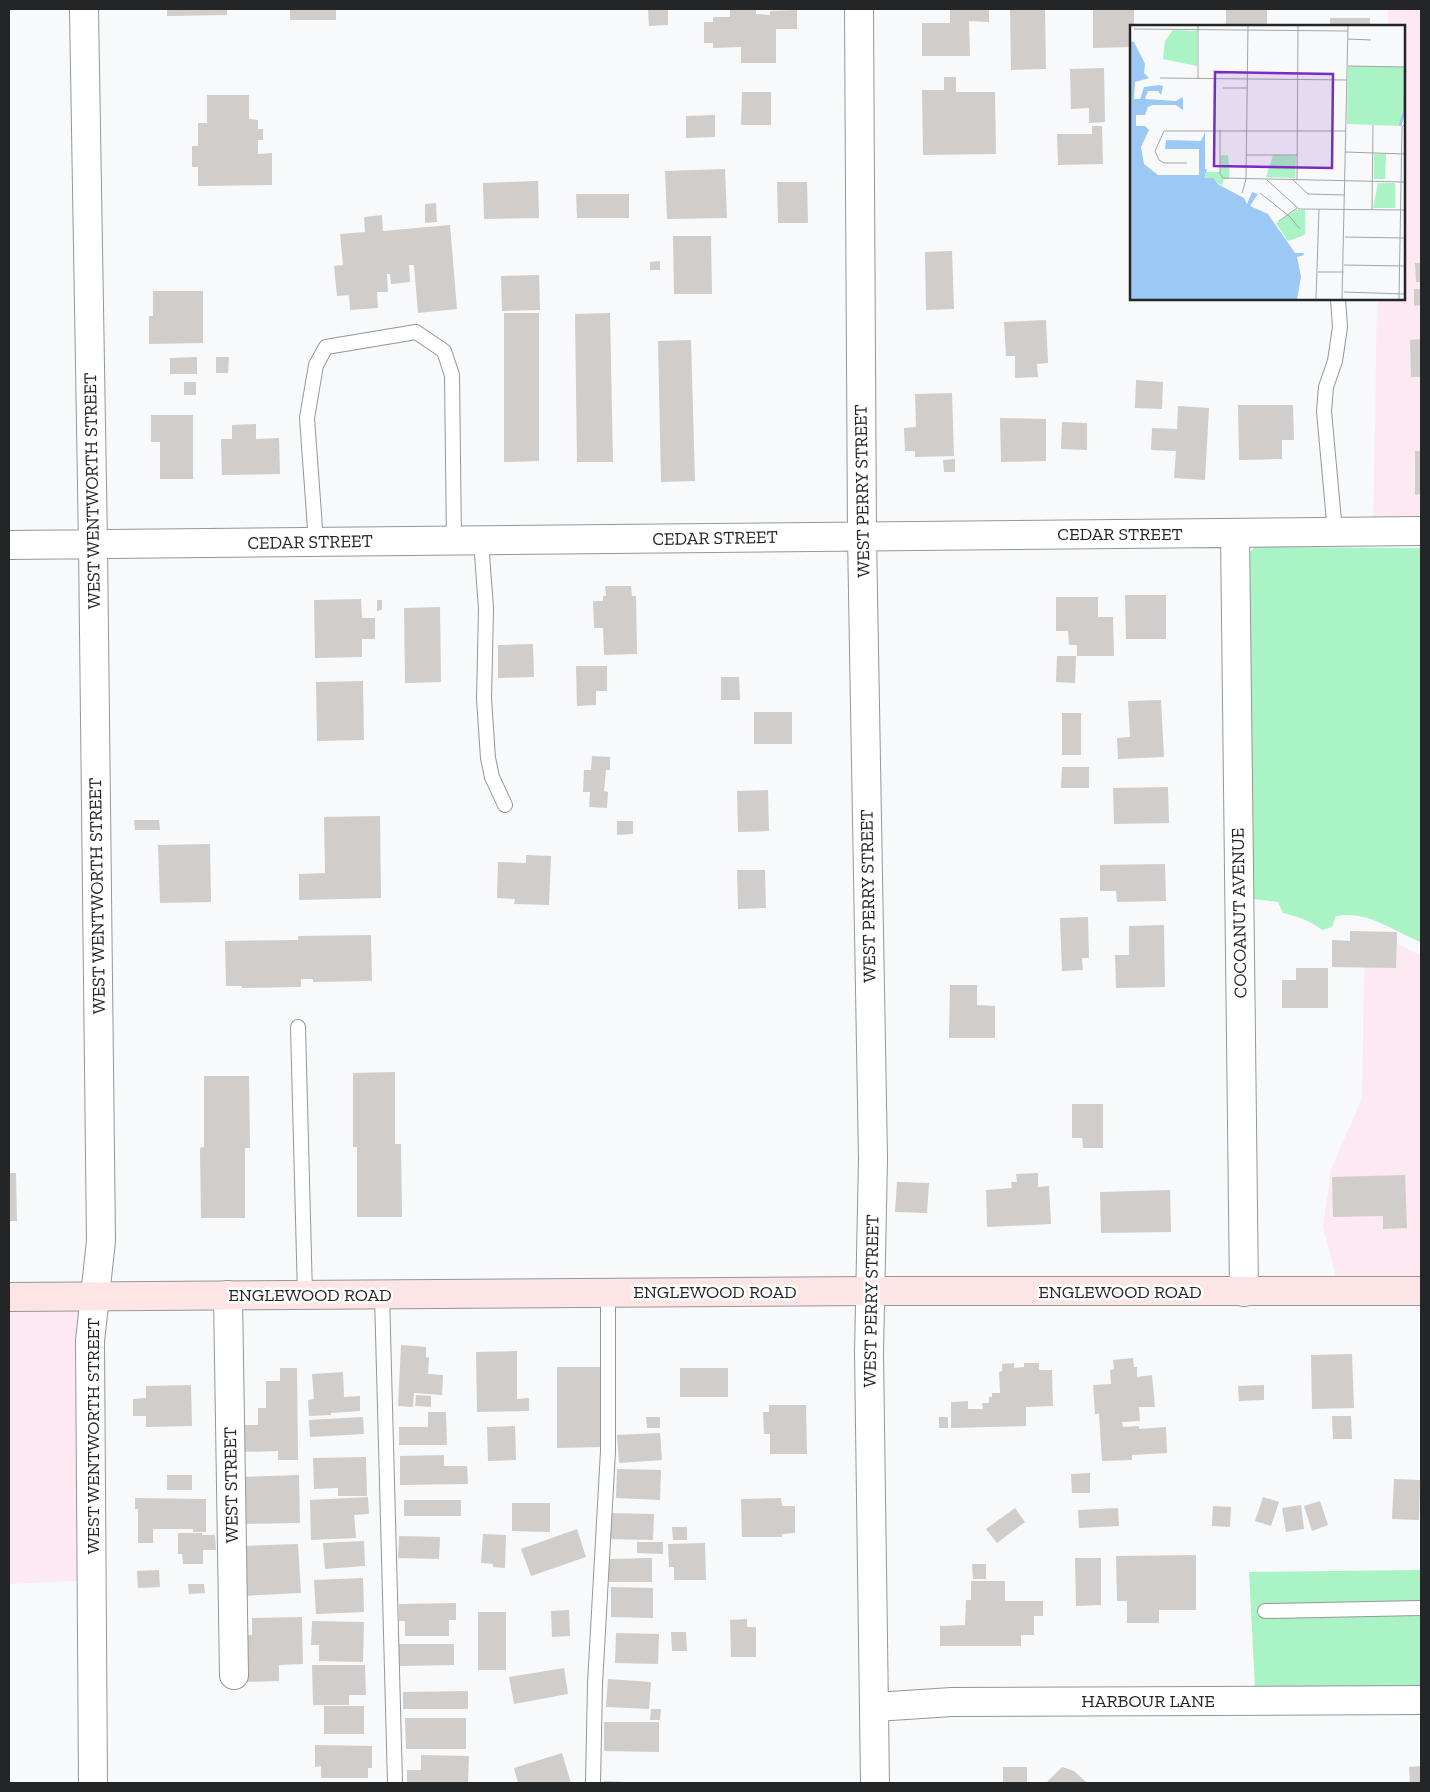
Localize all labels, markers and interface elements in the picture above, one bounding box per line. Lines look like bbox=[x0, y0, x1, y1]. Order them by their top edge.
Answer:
inset map bbox=[1130, 25, 1405, 300]
street label: WEST WENTWORTH STREET bbox=[79, 373, 105, 609]
street label: WEST PERRY STREET bbox=[849, 404, 875, 578]
street label: CEDAR STREET bbox=[1057, 523, 1183, 545]
street label: CEDAR STREET bbox=[652, 526, 778, 550]
street label: CEDAR STREET bbox=[247, 530, 373, 554]
street label: WEST WENTWORTH STREET bbox=[84, 778, 110, 1014]
street label: WEST PERRY STREET bbox=[855, 809, 881, 983]
street label: COCOANUT AVENUE bbox=[1227, 827, 1251, 999]
street label: WEST PERRY STREET bbox=[858, 1214, 884, 1388]
street label: ENGLEWOOD ROAD bbox=[633, 1281, 797, 1303]
street label: ENGLEWOOD ROAD bbox=[1038, 1281, 1202, 1303]
street label: ENGLEWOOD ROAD bbox=[228, 1284, 392, 1306]
street label: WEST WENTWORTH STREET bbox=[82, 1318, 104, 1554]
street label: WEST STREET bbox=[219, 1427, 243, 1543]
street label: HARBOUR LANE bbox=[1081, 1690, 1215, 1712]

